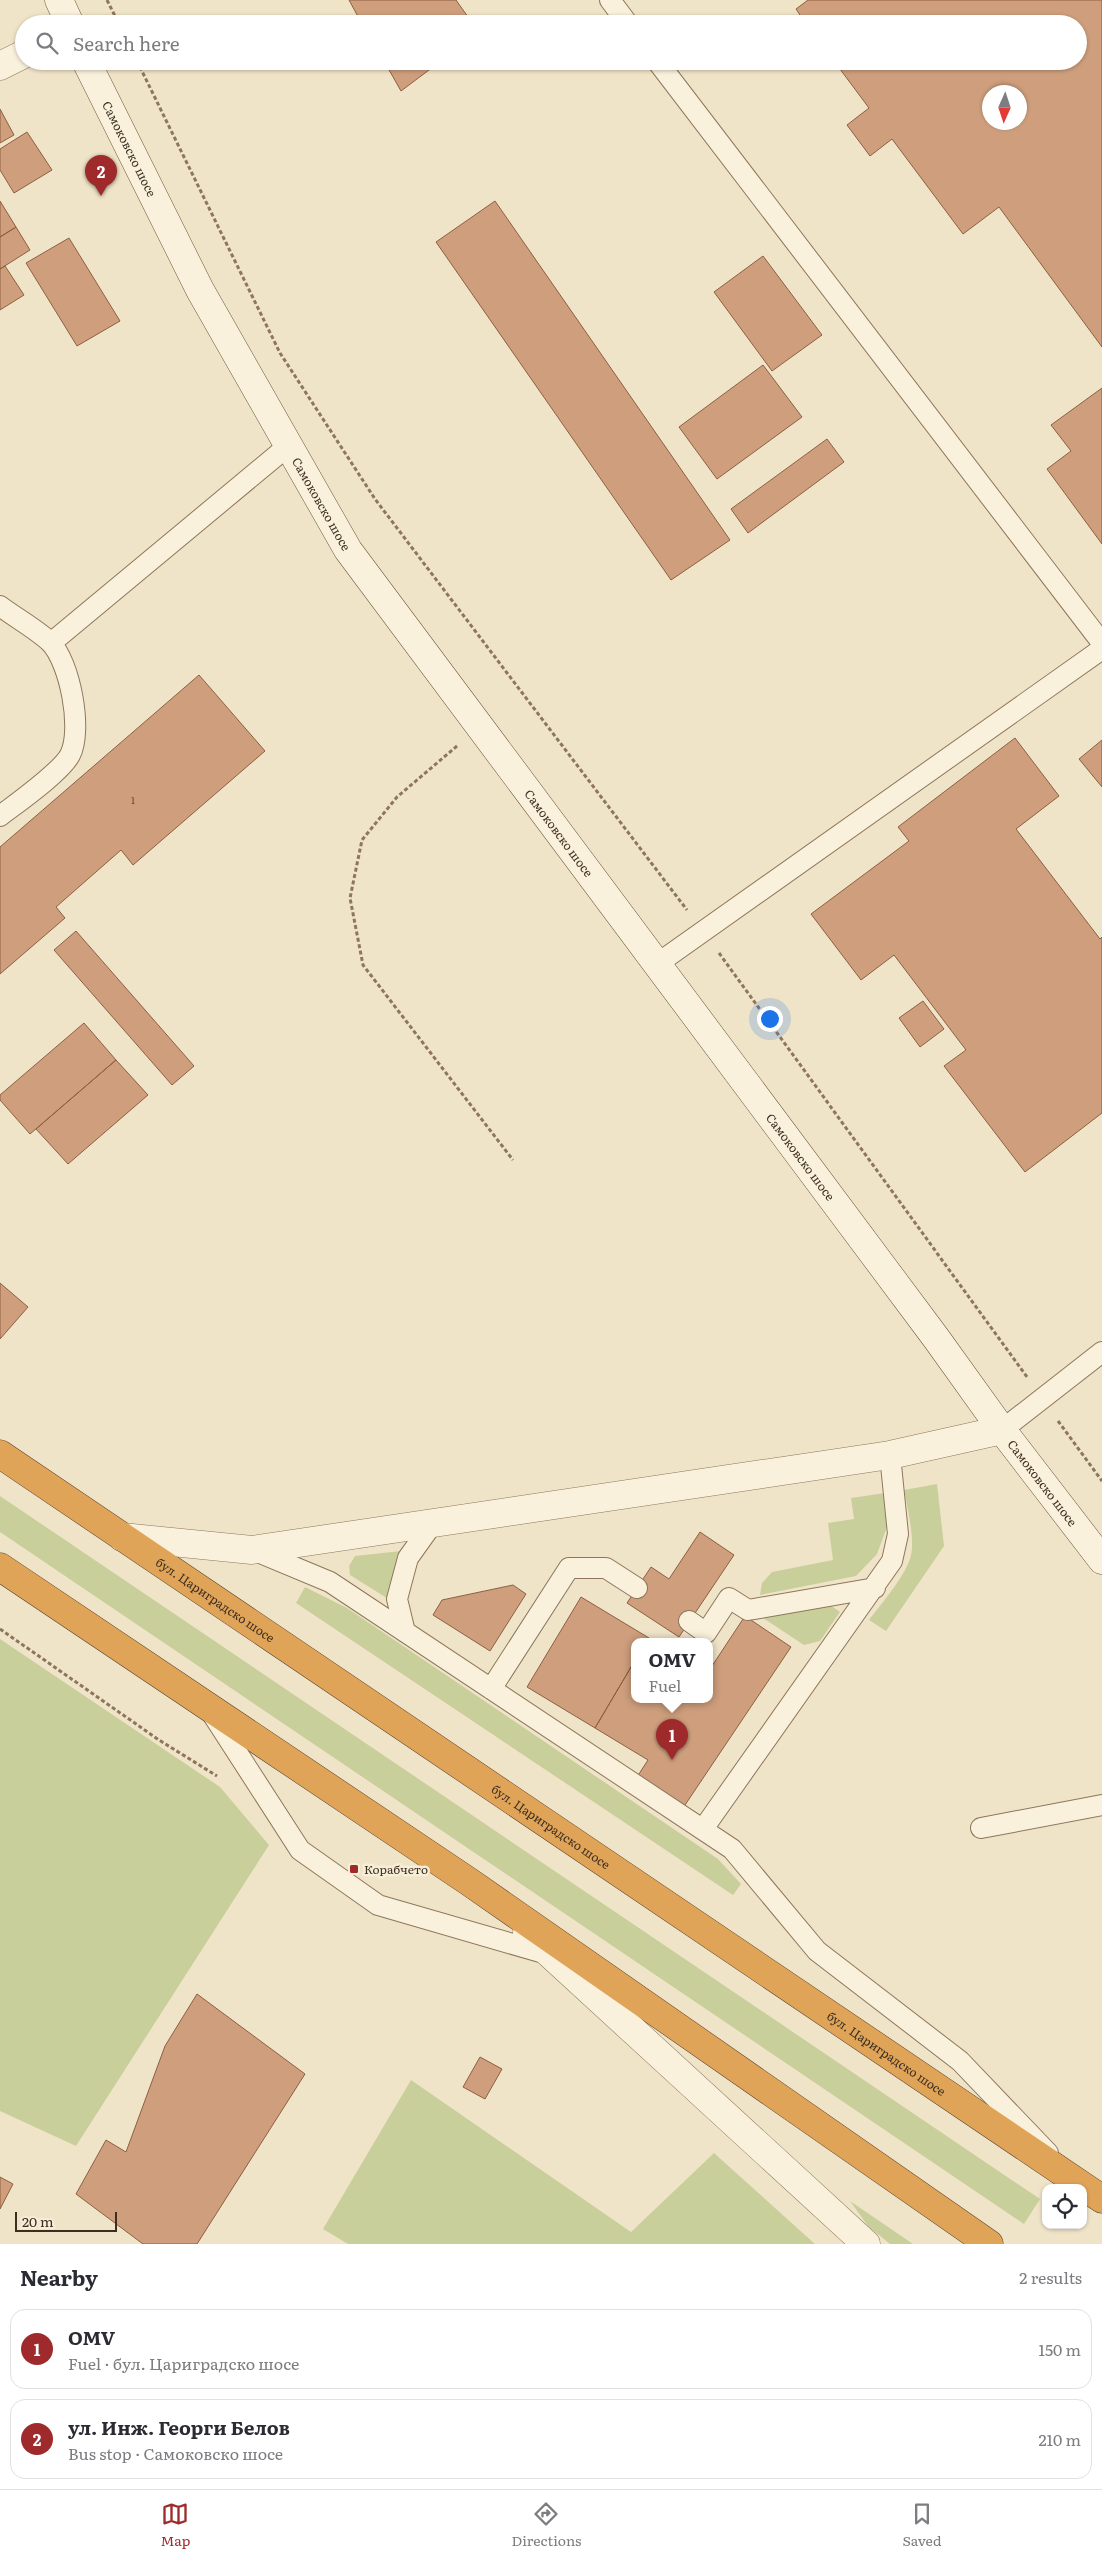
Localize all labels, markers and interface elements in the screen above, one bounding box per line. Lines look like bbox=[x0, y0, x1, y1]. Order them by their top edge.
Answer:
search box bbox=[15, 15, 1087, 70]
icon: search bbox=[33, 29, 61, 57]
text: Search here bbox=[73, 29, 180, 57]
north arrow bbox=[982, 85, 1027, 130]
street label: Самоковско шосе bbox=[98, 98, 161, 200]
pin: 2 bbox=[85, 155, 117, 196]
street label: Самоковско шосе bbox=[288, 454, 356, 554]
street label: Самоковско шосе bbox=[521, 785, 598, 880]
house number: 1 bbox=[131, 792, 135, 807]
your location bbox=[757, 1006, 783, 1032]
street label: Самоковско шосе bbox=[762, 1109, 839, 1204]
street label: Самоковско шосе bbox=[1003, 1436, 1082, 1530]
street label: бул. Цариградско шосе bbox=[152, 1553, 278, 1646]
popup bbox=[631, 1638, 713, 1703]
text: OMV bbox=[648, 1645, 696, 1673]
text: Fuel bbox=[648, 1673, 681, 1697]
pin: 1 bbox=[656, 1719, 688, 1760]
street label: бул. Цариградско шосе bbox=[488, 1780, 614, 1873]
place label: Корабчето bbox=[364, 1860, 428, 1878]
marker: Корабчето bbox=[348, 1863, 360, 1875]
street label: бул. Цариградско шосе bbox=[823, 2007, 949, 2100]
map controls bbox=[1042, 2184, 1087, 2229]
button: locate bbox=[1042, 2184, 1087, 2229]
scale bar bbox=[15, 2209, 118, 2232]
text: 20 m bbox=[22, 2211, 54, 2231]
text: Nearby bbox=[20, 2261, 98, 2292]
text: 2 results bbox=[1019, 2265, 1082, 2289]
text: OMV bbox=[68, 2323, 115, 2351]
text: 1 bbox=[34, 2337, 40, 2361]
text: 150 m bbox=[1038, 2337, 1081, 2361]
text: Fuel · бул. Цариградско шосе bbox=[68, 2351, 299, 2375]
text: ул. Инж. Георги Белов bbox=[68, 2413, 290, 2441]
text: 2 bbox=[33, 2427, 41, 2451]
text: 210 m bbox=[1038, 2427, 1081, 2451]
text: Bus stop · Самоковско шосе bbox=[68, 2441, 283, 2465]
tab: Map bbox=[161, 2500, 190, 2550]
tab: Directions bbox=[511, 2500, 581, 2550]
tab: Saved bbox=[902, 2500, 941, 2550]

